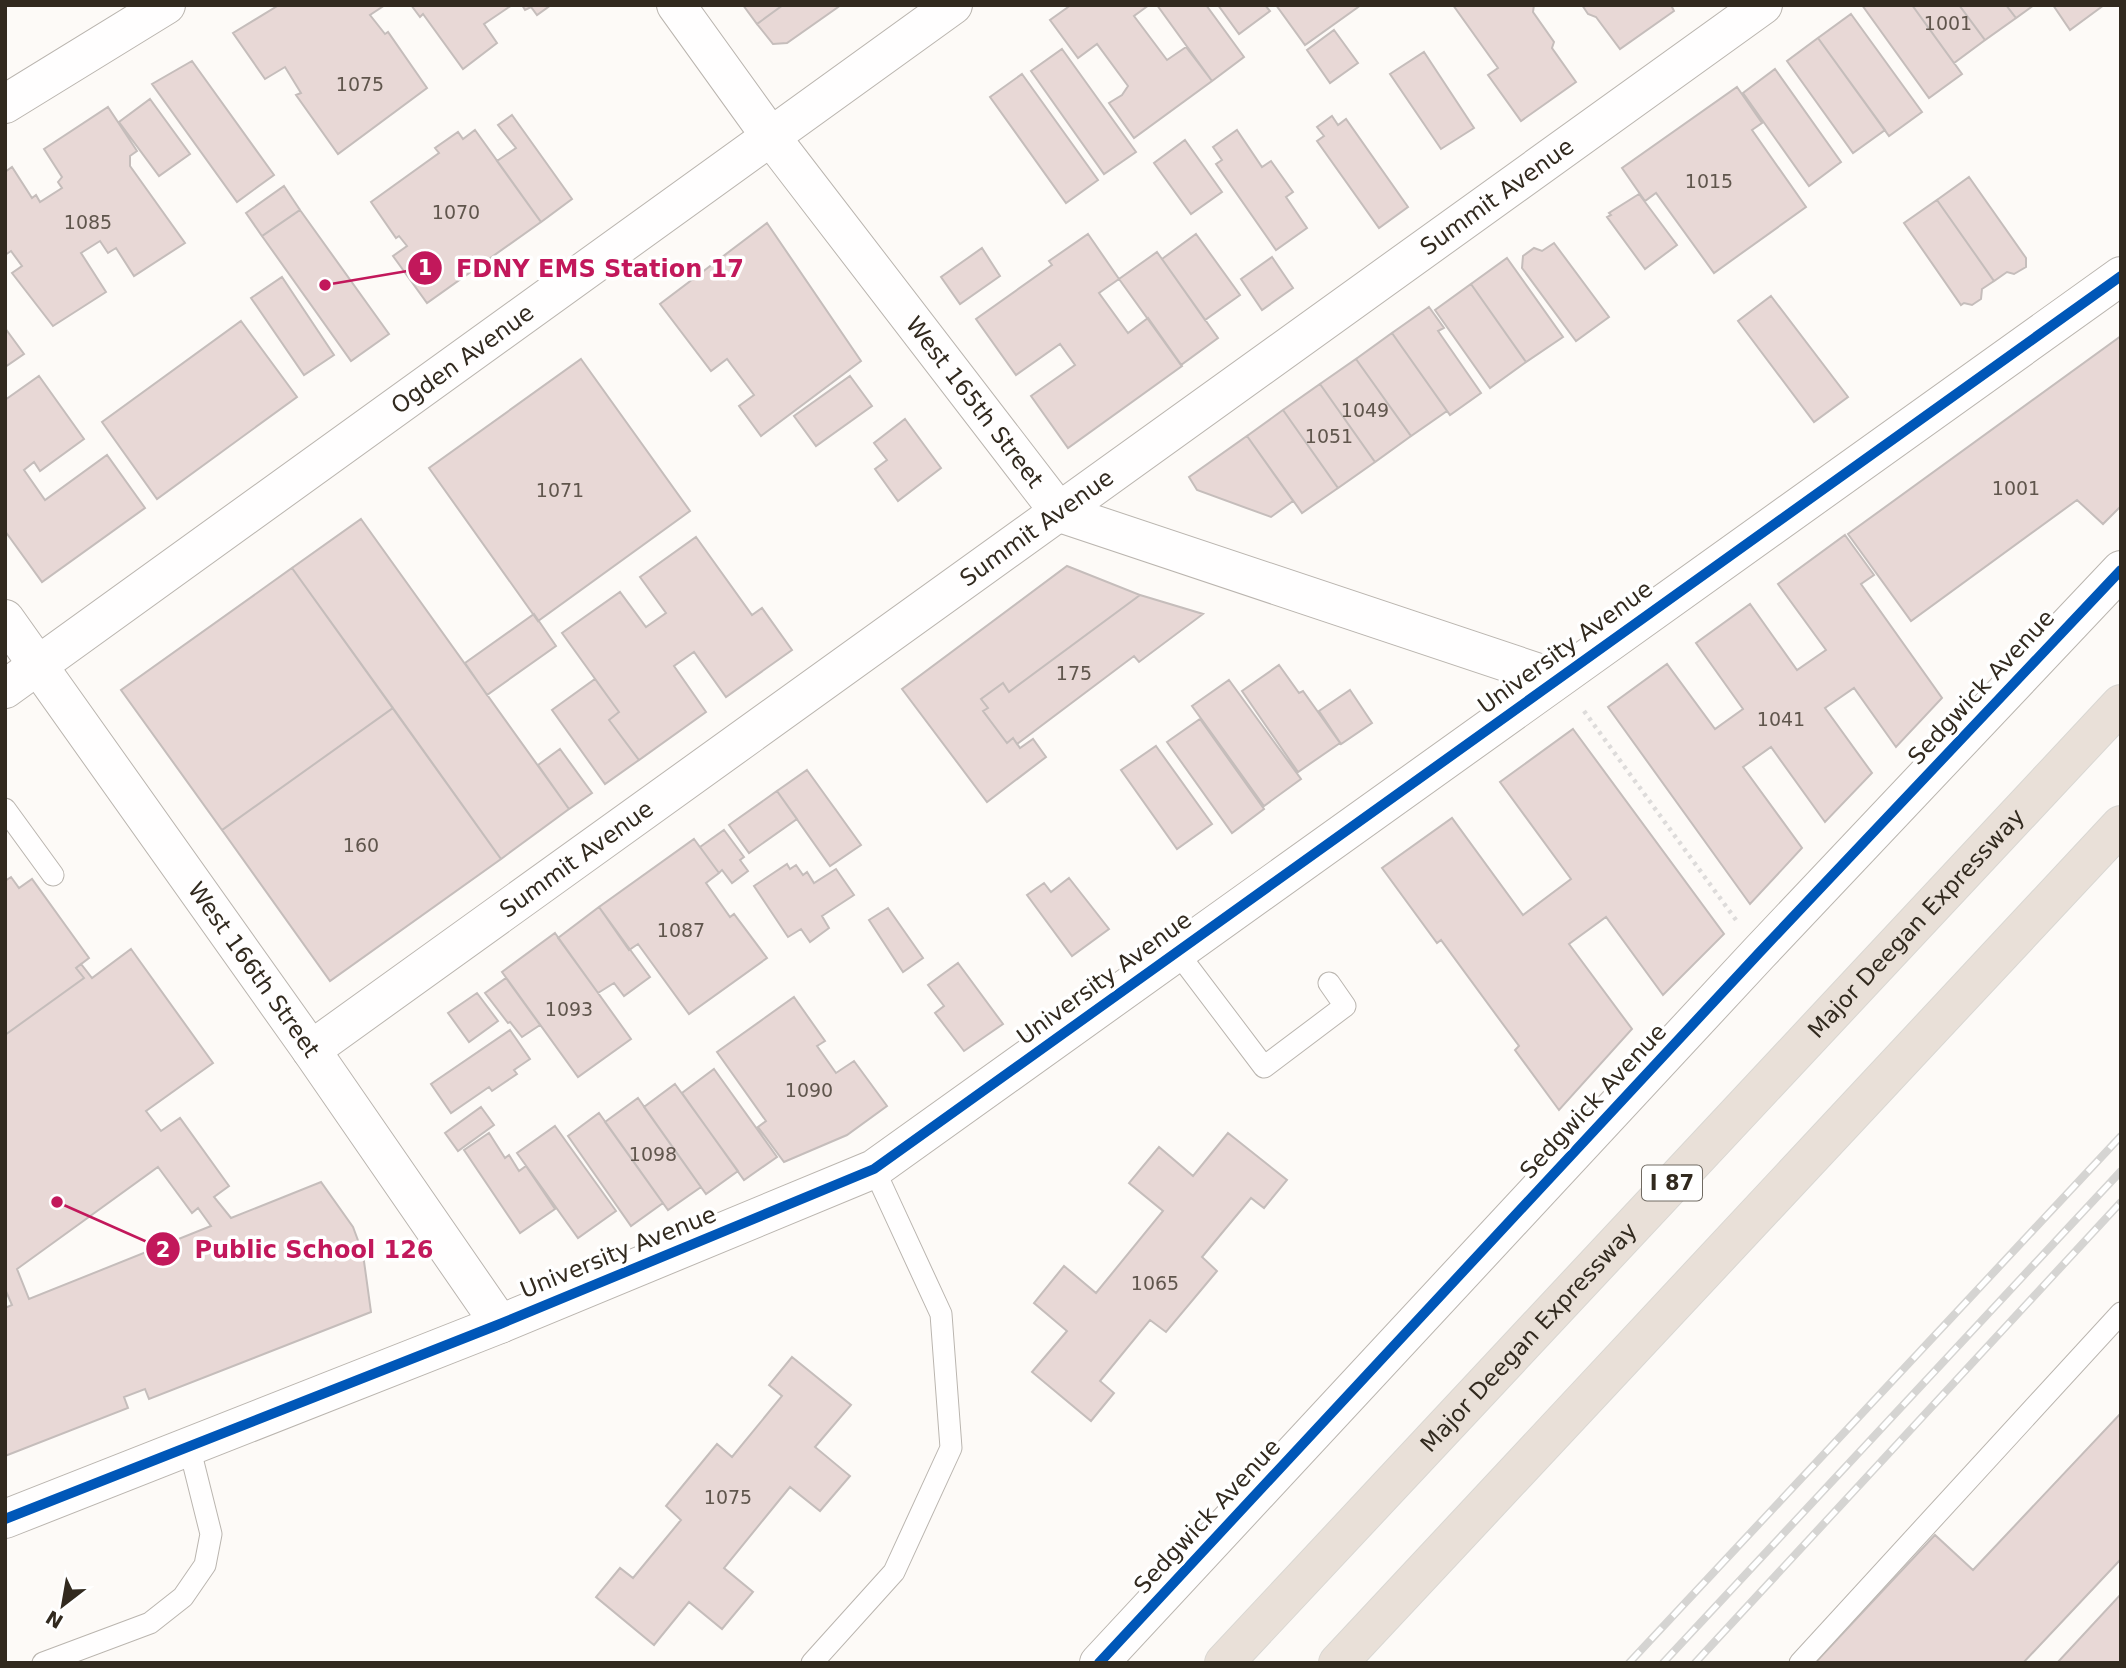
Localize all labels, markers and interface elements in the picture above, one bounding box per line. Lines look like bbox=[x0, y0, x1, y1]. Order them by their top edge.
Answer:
house number: 1001 bbox=[1924, 12, 1972, 34]
house number: 1075 bbox=[336, 73, 384, 95]
street label: Summit Avenue bbox=[1415, 133, 1578, 260]
house number: 1015 bbox=[1685, 170, 1733, 192]
house number: 1070 bbox=[432, 201, 480, 223]
house number: 1085 bbox=[64, 211, 112, 233]
callout: FDNY EMS Station 17 bbox=[407, 246, 758, 291]
text: FDNY EMS Station 17 bbox=[456, 255, 744, 283]
text: 1 bbox=[418, 256, 432, 280]
street label: Ogden Avenue bbox=[386, 299, 538, 419]
street label: West 165th Street bbox=[901, 311, 1049, 493]
house number: 1049 bbox=[1341, 399, 1389, 421]
house number: 1051 bbox=[1305, 425, 1353, 447]
street label: Summit Avenue bbox=[955, 464, 1118, 592]
house number: 1001 bbox=[1992, 477, 2040, 499]
house number: 1071 bbox=[536, 479, 584, 501]
street label: University Avenue bbox=[1473, 575, 1657, 719]
street label: Sedgwick Avenue bbox=[1903, 604, 2059, 770]
house number: 175 bbox=[1056, 662, 1092, 684]
house number: 1041 bbox=[1757, 708, 1805, 730]
street label: Summit Avenue bbox=[495, 795, 658, 923]
street label: Major Deegan Expressway bbox=[1803, 803, 2029, 1043]
house number: 160 bbox=[343, 834, 379, 856]
street label: West 166th Street bbox=[183, 877, 325, 1062]
street label: University Avenue bbox=[1012, 906, 1196, 1050]
house number: 1087 bbox=[657, 919, 705, 941]
house number: 1093 bbox=[545, 998, 593, 1020]
street label: Sedgwick Avenue bbox=[1515, 1018, 1671, 1184]
house number: 1090 bbox=[785, 1079, 833, 1101]
house number: 1098 bbox=[629, 1143, 677, 1165]
road number: I 87 bbox=[1642, 1166, 1702, 1200]
street label: University Avenue bbox=[516, 1201, 720, 1303]
street label: Major Deegan Expressway bbox=[1415, 1217, 1642, 1457]
callout: Public School 126 bbox=[145, 1227, 448, 1272]
text: Public School 126 bbox=[194, 1236, 434, 1264]
text: 2 bbox=[156, 1238, 170, 1262]
house number: 1065 bbox=[1131, 1272, 1179, 1294]
street label: Sedgwick Avenue bbox=[1129, 1433, 1285, 1599]
house number: 1075 bbox=[704, 1486, 752, 1508]
north arrow bbox=[28, 1570, 98, 1640]
text: N bbox=[42, 1606, 67, 1633]

